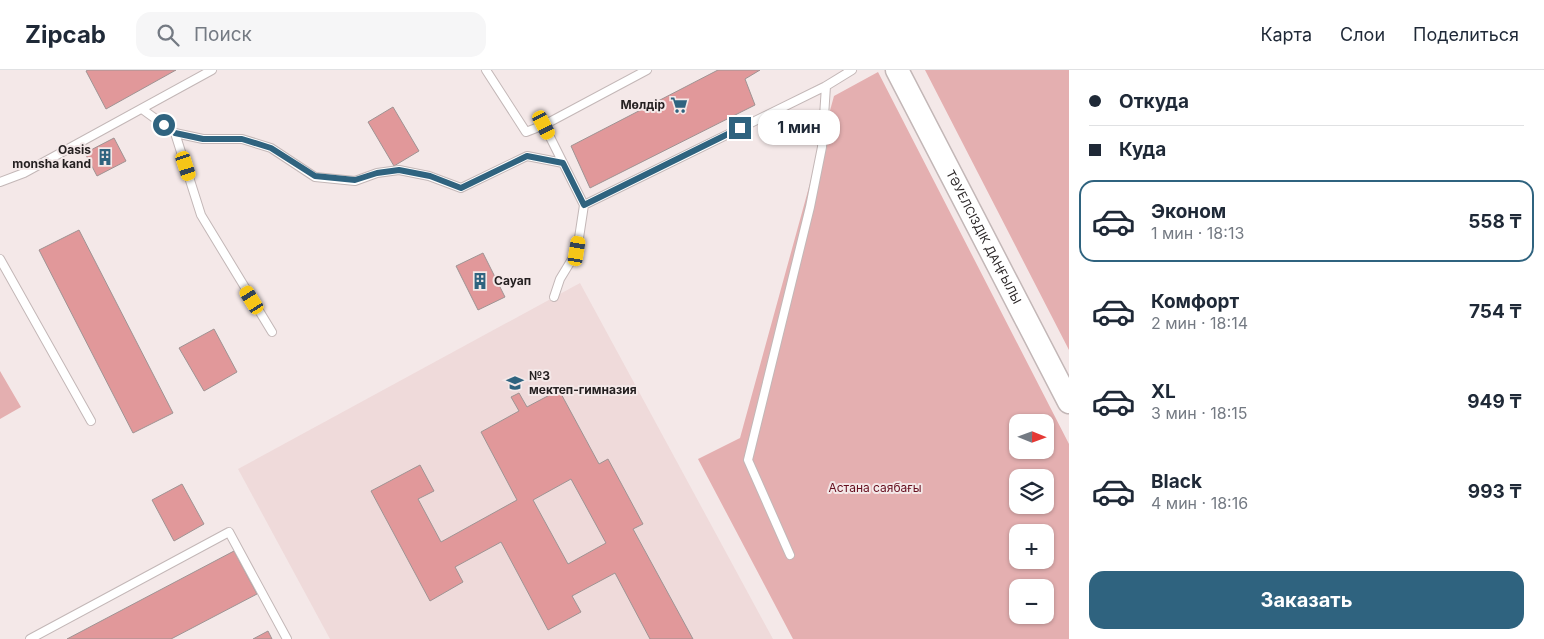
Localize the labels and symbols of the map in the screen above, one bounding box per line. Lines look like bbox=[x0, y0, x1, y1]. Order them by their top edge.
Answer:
supermarket icon: Мөлдір bbox=[669, 95, 689, 115]
place label: Мөлдір bbox=[620, 97, 665, 112]
car bbox=[530, 108, 557, 142]
callout: 1 мин bbox=[758, 110, 840, 146]
route start bbox=[153, 114, 175, 136]
route end bbox=[729, 117, 751, 139]
place label: Oasis monsha kand bbox=[12, 142, 91, 171]
building icon: Oasis monsha kand bbox=[95, 147, 115, 167]
car bbox=[174, 149, 197, 183]
street label: ТӘУЕЛСІЗДІК ДАҢҒЫЛЫ bbox=[943, 167, 1025, 306]
car bbox=[567, 235, 586, 267]
building icon: Сауап bbox=[470, 271, 490, 291]
place label: Сауап bbox=[494, 273, 531, 288]
car bbox=[237, 283, 266, 317]
place label: №3 мектеп-гимназия bbox=[529, 368, 637, 397]
school or university icon: №3 мектеп-гимназия bbox=[505, 373, 525, 393]
north arrow bbox=[1009, 414, 1054, 459]
park label: Астана саябағы bbox=[828, 480, 922, 495]

